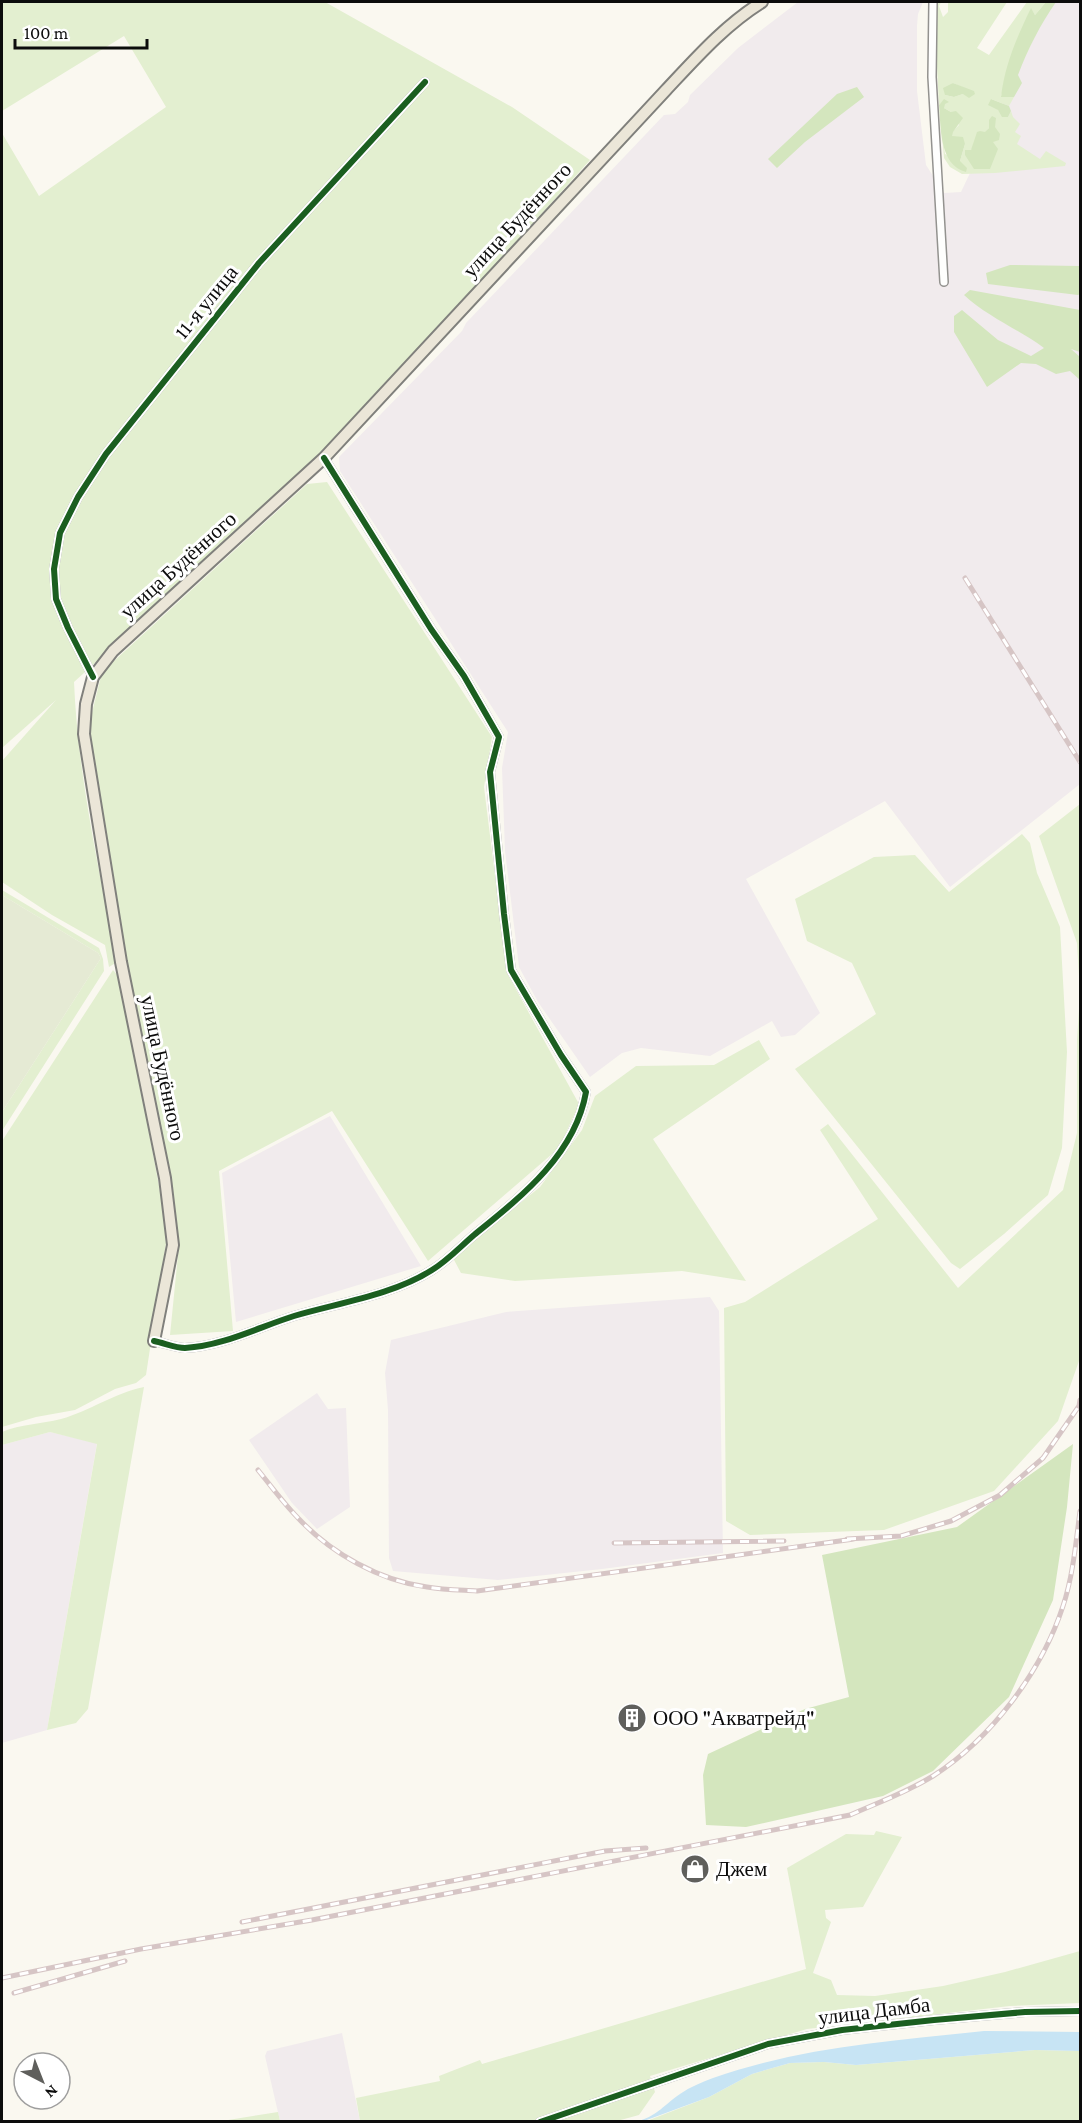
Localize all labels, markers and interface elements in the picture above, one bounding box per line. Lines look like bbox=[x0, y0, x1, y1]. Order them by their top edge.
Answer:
scale bar bbox=[15, 12, 147, 50]
text: 100 m bbox=[24, 23, 69, 43]
street label: улица Будённого bbox=[458, 158, 576, 282]
street label: 11-я улица bbox=[169, 260, 243, 343]
street label: улица Будённого bbox=[115, 507, 241, 623]
street label: улица Будённого bbox=[136, 993, 190, 1143]
building icon: ООО "Акватрейд" bbox=[616, 1702, 648, 1734]
place label: ООО "Акватрейд" bbox=[653, 1706, 815, 1730]
shop icon: Джем bbox=[679, 1853, 711, 1885]
place label: Джем bbox=[716, 1857, 767, 1881]
street label: улица Дамба bbox=[817, 1992, 932, 2030]
north arrow bbox=[12, 2051, 72, 2111]
text: N bbox=[42, 2082, 61, 2102]

